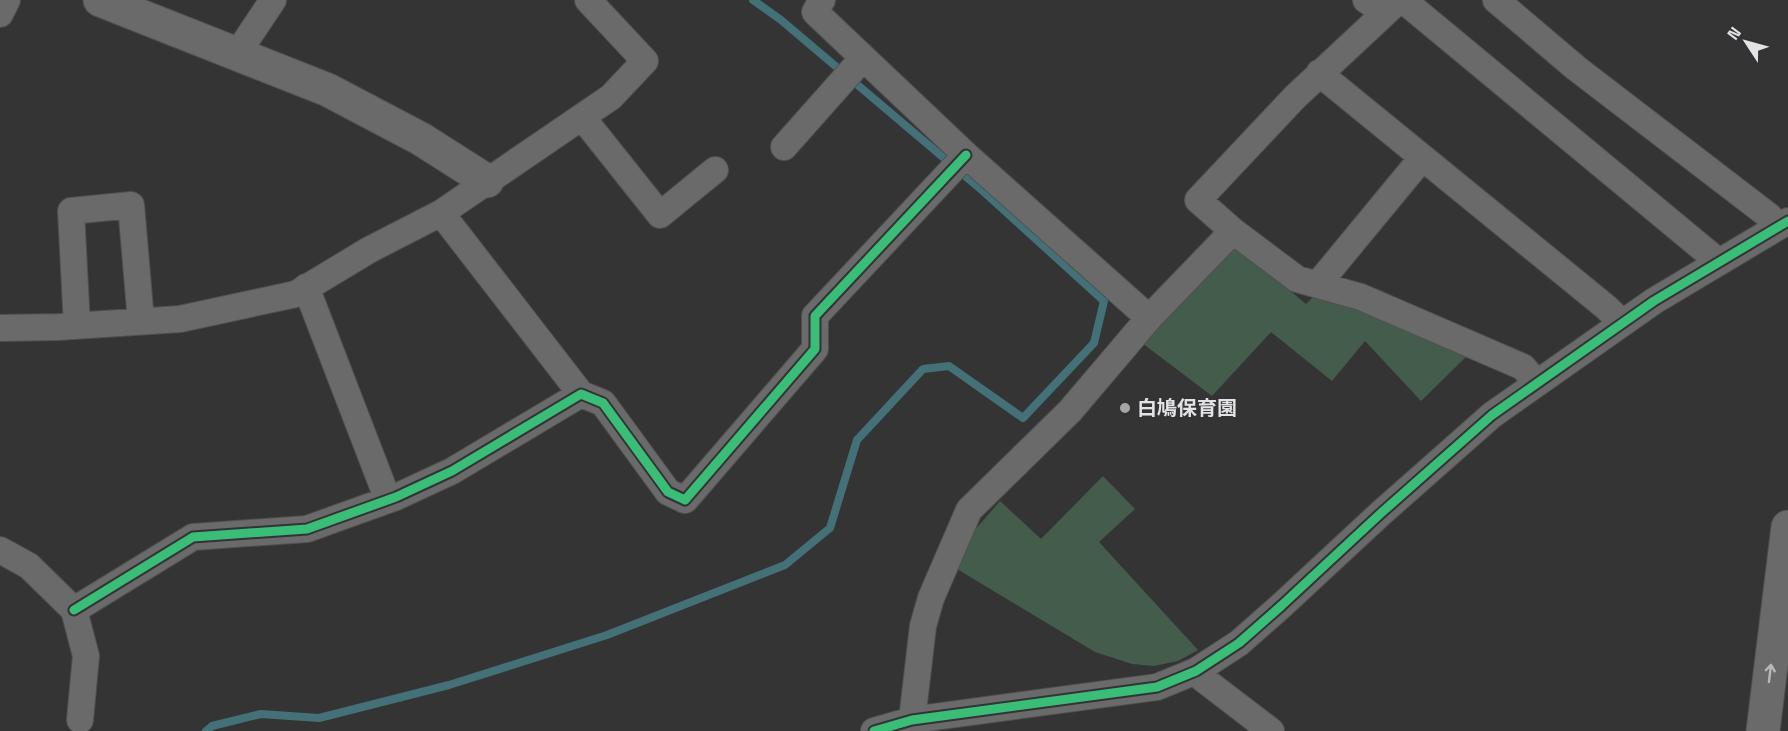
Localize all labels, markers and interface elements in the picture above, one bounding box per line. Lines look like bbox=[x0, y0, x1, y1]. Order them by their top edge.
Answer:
north arrow bbox=[1716, 12, 1776, 72]
text: N bbox=[1723, 23, 1746, 44]
place label: 白鳩保育園 bbox=[1137, 395, 1237, 421]
marker: 白鳩保育園 bbox=[1118, 401, 1132, 415]
one-way arrow bbox=[1765, 664, 1776, 683]

